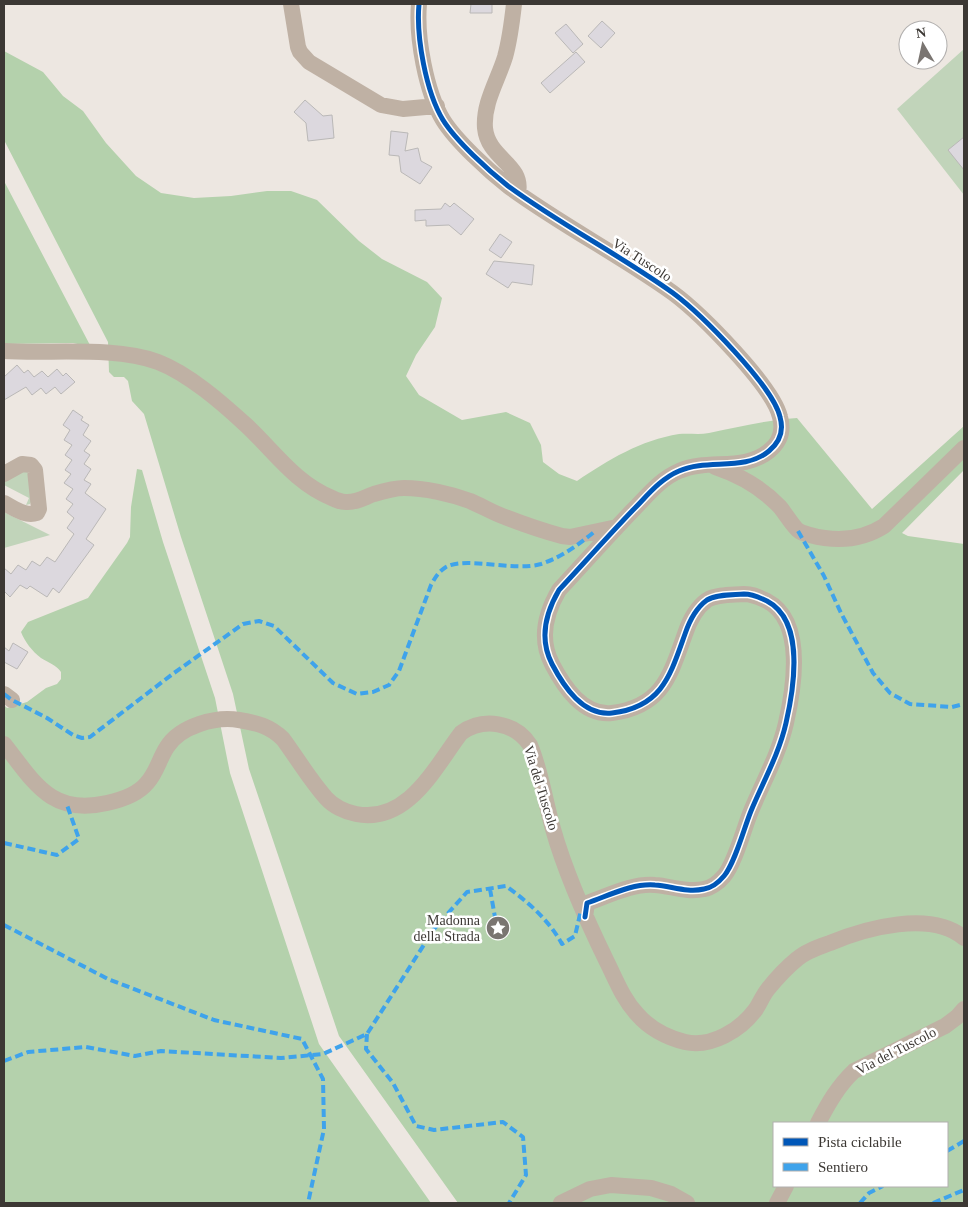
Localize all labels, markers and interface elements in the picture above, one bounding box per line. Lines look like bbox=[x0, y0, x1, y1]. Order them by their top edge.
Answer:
north arrow bbox=[898, 20, 948, 70]
text: N bbox=[915, 24, 927, 41]
street label: Via Tuscolo bbox=[610, 235, 674, 285]
street label: Via del Tuscolo bbox=[521, 744, 561, 832]
place label: Madonna della Strada bbox=[414, 913, 481, 944]
place icon: Madonna della Strada bbox=[485, 915, 511, 941]
street label: Via del Tuscolo bbox=[853, 1024, 939, 1078]
legend bbox=[773, 1122, 948, 1187]
text: Pista ciclabile bbox=[818, 1134, 902, 1150]
text: Sentiero bbox=[818, 1159, 868, 1175]

